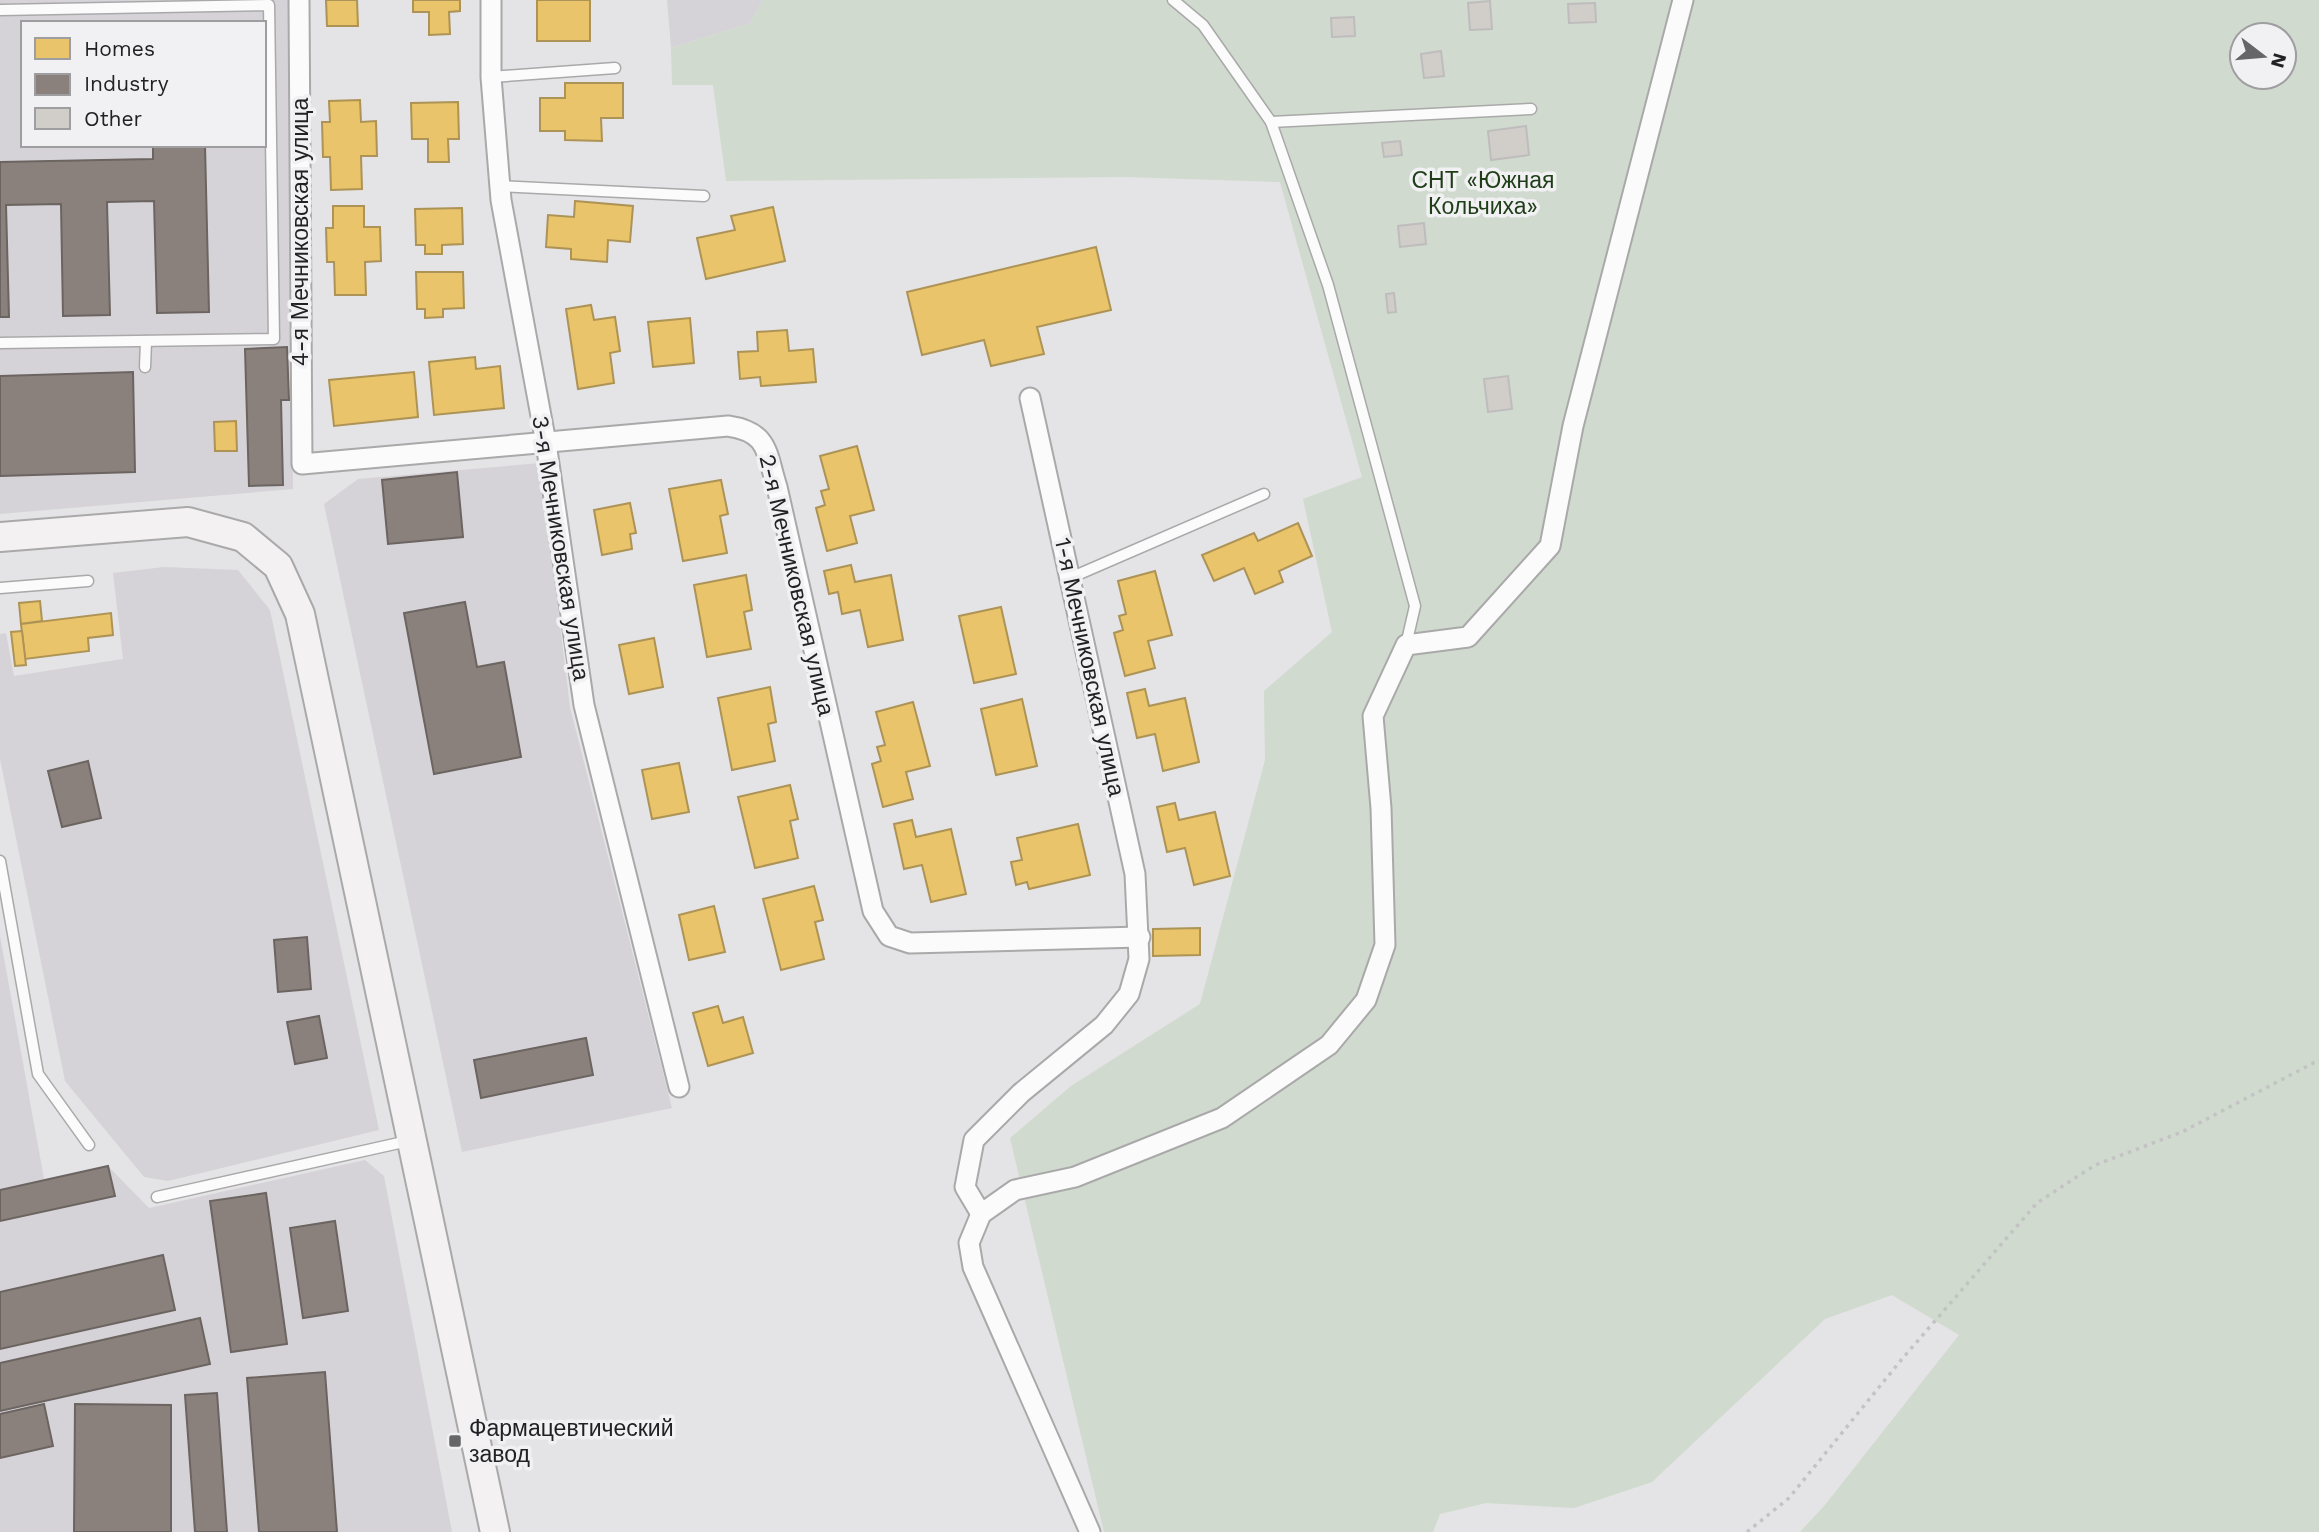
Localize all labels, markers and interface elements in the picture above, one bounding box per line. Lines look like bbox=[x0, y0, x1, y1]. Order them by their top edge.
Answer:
legend bbox=[21, 21, 266, 147]
north arrow bbox=[2228, 21, 2298, 91]
text: Homes bbox=[84, 36, 155, 61]
text: N bbox=[2266, 51, 2292, 70]
text: Industry bbox=[84, 71, 169, 96]
street label: 4-я Мечниковская улица bbox=[287, 98, 314, 366]
text: Other bbox=[84, 106, 143, 131]
park label: СНТ «Южная Кольчиха» bbox=[1411, 167, 1555, 220]
street label: 3-я Мечниковская улица bbox=[526, 414, 595, 683]
street label: 2-я Мечниковская улица bbox=[753, 452, 840, 719]
street label: 1-я Мечниковская улица bbox=[1049, 535, 1130, 799]
place label: Фармацевтический завод bbox=[469, 1415, 674, 1468]
marker: Фармацевтический завод bbox=[447, 1433, 463, 1449]

